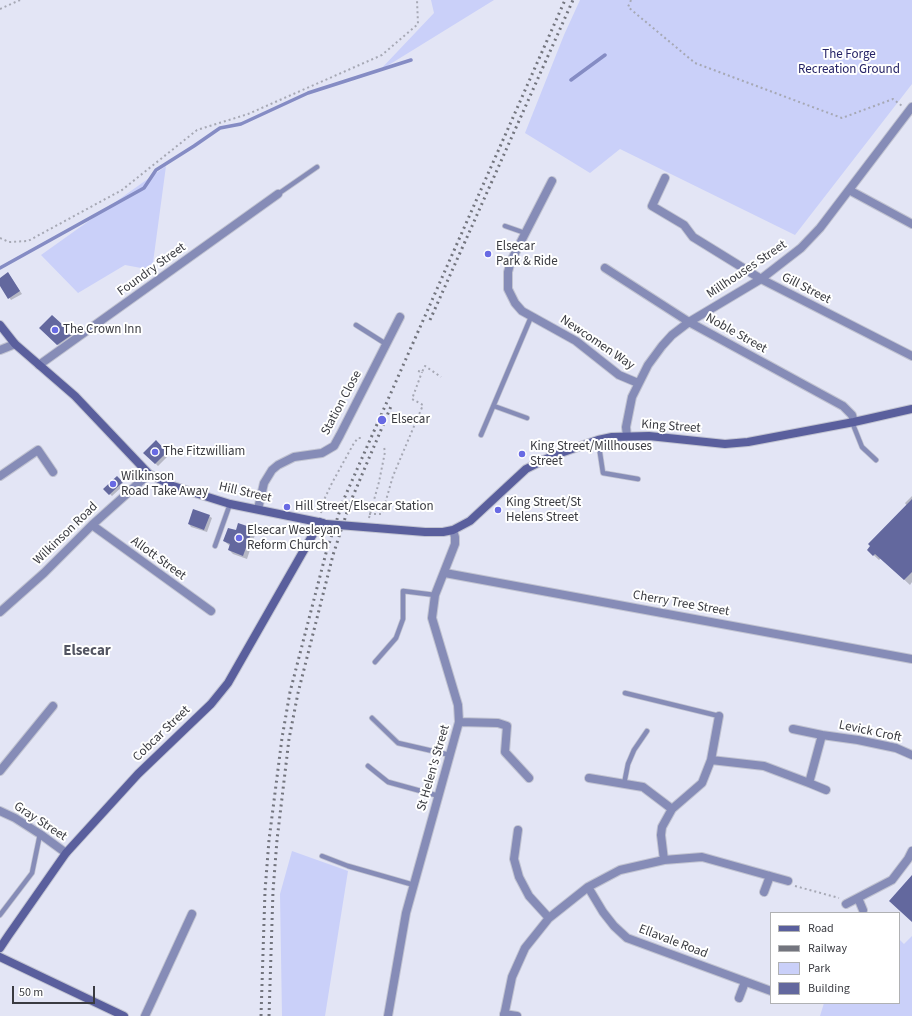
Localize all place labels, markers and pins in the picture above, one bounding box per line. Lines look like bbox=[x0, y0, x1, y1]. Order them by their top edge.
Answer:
place label: Elsecar Park & Ride bbox=[496, 239, 558, 270]
marker: Elsecar Park & Ride bbox=[483, 249, 493, 259]
place label: The Crown Inn bbox=[63, 322, 142, 338]
marker: The Crown Inn bbox=[50, 325, 60, 335]
place label: Elsecar bbox=[391, 412, 430, 428]
marker: Elsecar bbox=[376, 414, 388, 426]
place label: King Street/Millhouses Street bbox=[530, 439, 652, 470]
place label: The Fitzwilliam bbox=[163, 444, 245, 460]
marker: The Fitzwilliam bbox=[150, 447, 160, 457]
marker: King Street/Millhouses Street bbox=[517, 449, 527, 459]
place label: Wilkinson Road Take Away bbox=[121, 469, 208, 500]
marker: Wilkinson Road Take Away bbox=[108, 479, 118, 489]
place label: King Street/St Helens Street bbox=[506, 495, 581, 526]
place label: Hill Street/Elsecar Station bbox=[295, 499, 434, 515]
marker: Hill Street/Elsecar Station bbox=[282, 502, 292, 512]
marker: King Street/St Helens Street bbox=[493, 505, 503, 515]
place label: Elsecar Wesleyan Reform Church bbox=[247, 523, 340, 554]
marker: Elsecar Wesleyan Reform Church bbox=[234, 533, 244, 543]

